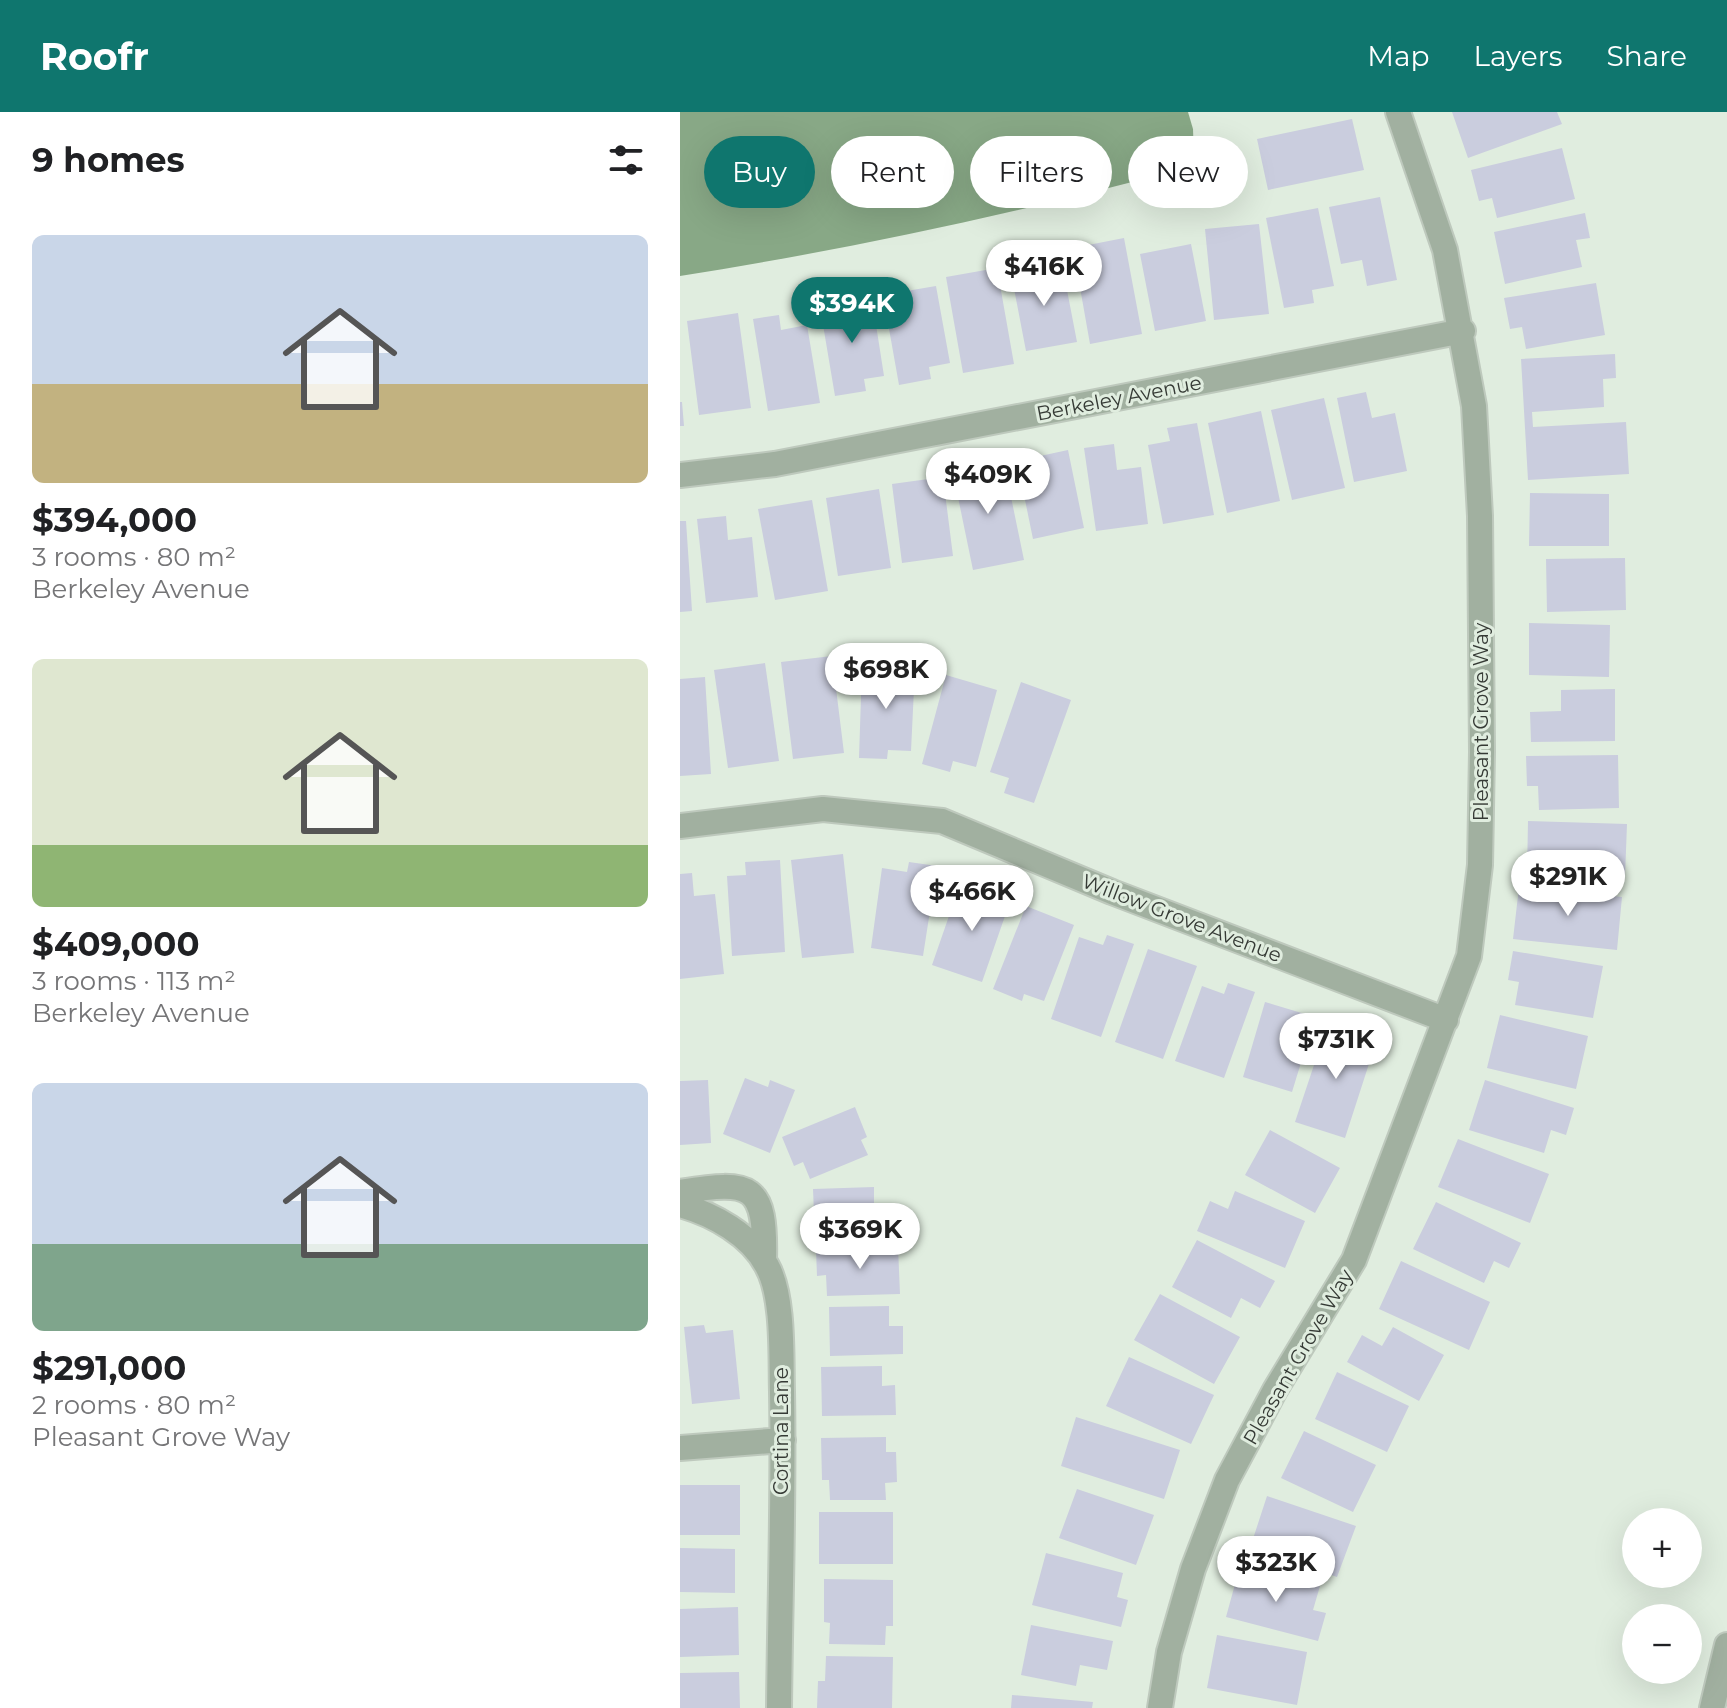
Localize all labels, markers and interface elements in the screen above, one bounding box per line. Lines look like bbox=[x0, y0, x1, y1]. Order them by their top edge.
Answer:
text: Roofr bbox=[40, 33, 149, 80]
text: Map bbox=[1367, 39, 1430, 73]
text: Layers bbox=[1474, 39, 1563, 73]
text: Share bbox=[1607, 39, 1687, 73]
chip: Buy bbox=[704, 136, 815, 208]
chip: Rent bbox=[831, 136, 954, 208]
chip: Filters bbox=[970, 136, 1112, 208]
chip: New bbox=[1128, 136, 1248, 208]
icon: filters bbox=[604, 138, 648, 182]
text: 9 homes bbox=[32, 139, 185, 181]
pin: $416K bbox=[988, 240, 1100, 308]
text: $416K bbox=[1004, 250, 1084, 282]
pin: $394K bbox=[796, 277, 908, 345]
icon: home bbox=[268, 287, 412, 431]
text: $394K bbox=[809, 287, 895, 319]
street label: Berkeley Avenue bbox=[1034, 370, 1204, 426]
pin: $409K bbox=[932, 448, 1044, 516]
text: $409K bbox=[944, 458, 1032, 490]
text: $394,000 bbox=[32, 499, 197, 541]
text: 3 rooms · 80 m² bbox=[32, 541, 236, 573]
text: Berkeley Avenue bbox=[32, 573, 250, 605]
street label: Pleasant Grove Way bbox=[1469, 623, 1493, 821]
pin: $698K bbox=[830, 643, 942, 711]
text: $698K bbox=[843, 653, 929, 685]
icon: home bbox=[268, 711, 412, 855]
pin: $291K bbox=[1512, 850, 1624, 918]
text: $291K bbox=[1529, 860, 1607, 892]
pin: $466K bbox=[916, 865, 1028, 933]
street label: Willow Grove Avenue bbox=[1079, 869, 1285, 967]
text: $466K bbox=[928, 875, 1016, 907]
text: $409,000 bbox=[32, 923, 199, 965]
text: 3 rooms · 113 m² bbox=[32, 965, 236, 997]
text: Berkeley Avenue bbox=[32, 997, 250, 1029]
pin: $731K bbox=[1280, 1013, 1392, 1081]
text: $731K bbox=[1297, 1023, 1375, 1055]
icon: home bbox=[268, 1135, 412, 1279]
pin: $369K bbox=[804, 1203, 916, 1271]
text: $369K bbox=[818, 1213, 902, 1245]
street label: Pleasant Grove Way bbox=[1238, 1265, 1358, 1449]
text: $291,000 bbox=[32, 1347, 186, 1389]
street label: Cortina Lane bbox=[769, 1367, 793, 1495]
text: 2 rooms · 80 m² bbox=[32, 1389, 236, 1421]
text: Pleasant Grove Way bbox=[32, 1421, 290, 1453]
map controls bbox=[1622, 1508, 1702, 1684]
button: + bbox=[1622, 1508, 1702, 1588]
pin: $323K bbox=[1220, 1536, 1332, 1604]
text: $323K bbox=[1235, 1546, 1317, 1578]
button: − bbox=[1622, 1604, 1702, 1684]

